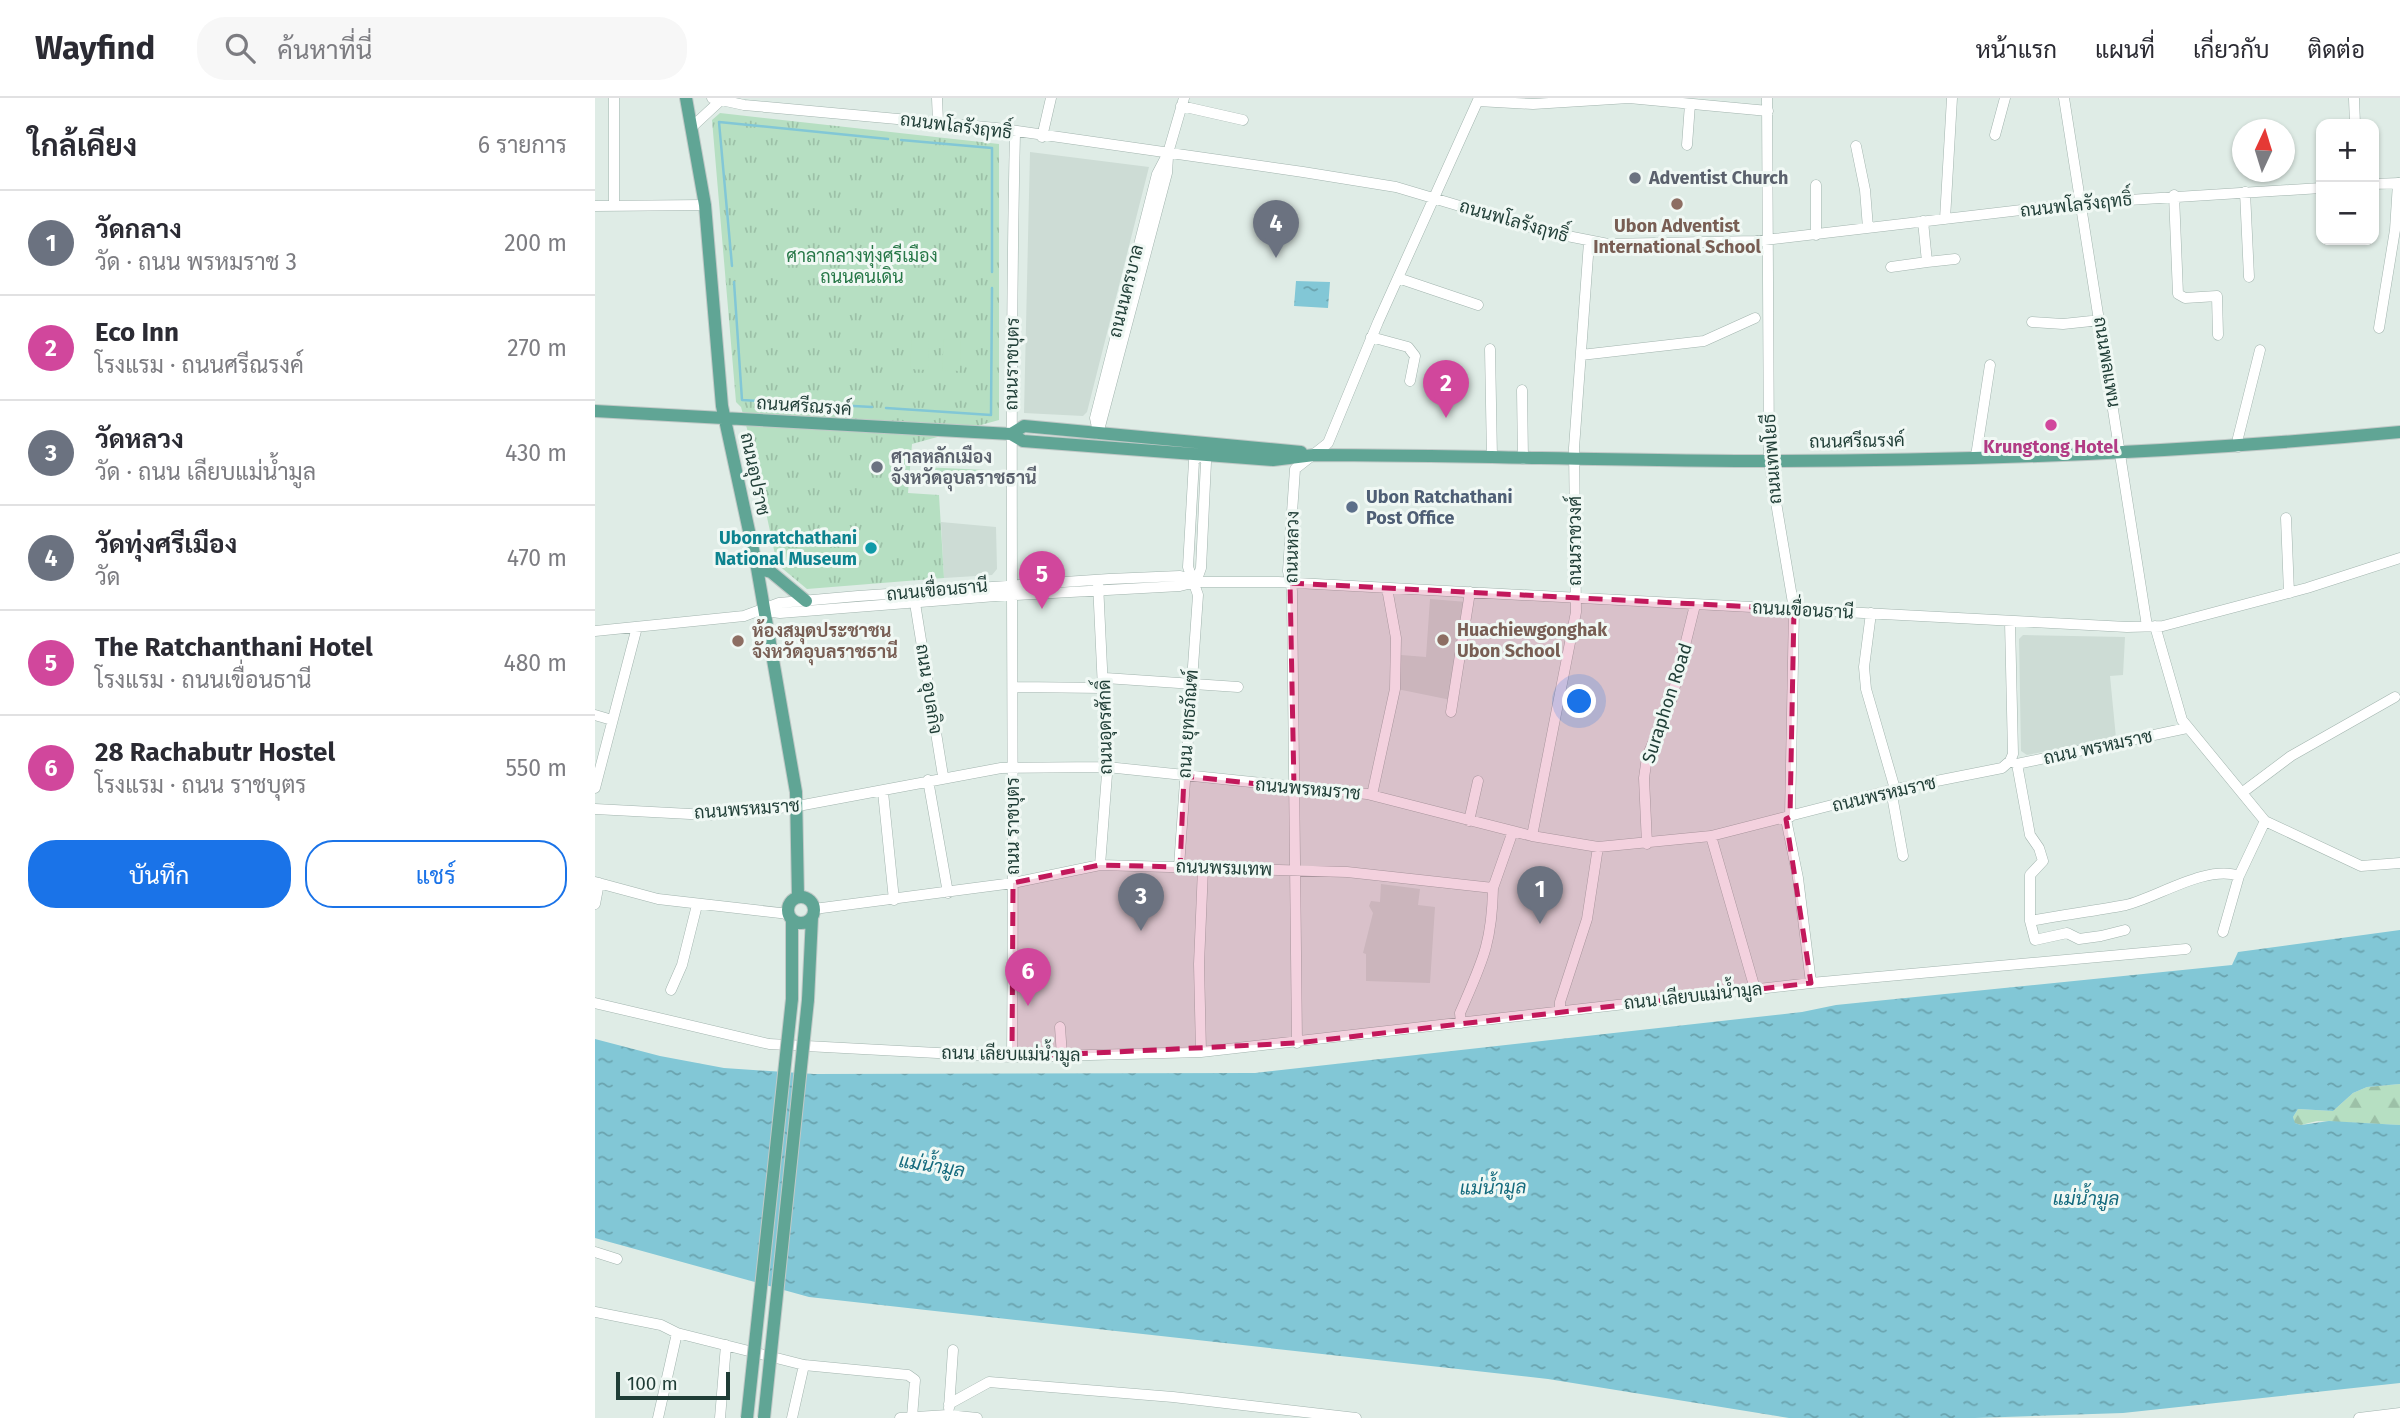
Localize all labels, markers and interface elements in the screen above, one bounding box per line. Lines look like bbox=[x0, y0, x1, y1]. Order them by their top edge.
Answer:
search box bbox=[197, 17, 687, 80]
text: Wayfind bbox=[35, 28, 155, 68]
icon: search bbox=[221, 29, 259, 67]
text: ค้นหาที่นี่ bbox=[277, 35, 372, 66]
text: หน้าแรก bbox=[1976, 36, 2057, 64]
text: แผนที่ bbox=[2095, 36, 2155, 64]
text: เกี่ยวกับ bbox=[2193, 36, 2270, 64]
text: ติดต่อ bbox=[2308, 36, 2365, 64]
street label: ถนนพโลรังฤทธิ์ bbox=[899, 103, 1014, 144]
north arrow bbox=[2232, 119, 2295, 182]
map controls bbox=[2316, 119, 2379, 245]
button: + bbox=[2316, 119, 2379, 182]
text: ใกล้เคียง bbox=[28, 128, 137, 164]
text: 6 รายการ bbox=[478, 131, 567, 159]
place label: Adventist Church bbox=[1648, 167, 1788, 189]
marker: Adventist Church bbox=[1627, 170, 1643, 186]
button: − bbox=[2316, 182, 2379, 245]
street label: ถนนพโลรังฤทธิ์ bbox=[2018, 183, 2133, 222]
street label: ถนนพโลรังฤทธิ์ bbox=[1457, 190, 1573, 247]
marker: Ubon Adventist International School bbox=[1669, 196, 1685, 212]
pin: 4 bbox=[1253, 200, 1299, 258]
text: วัดกลาง bbox=[95, 214, 182, 245]
place label: Ubon Adventist International School bbox=[1593, 215, 1761, 258]
text: 1 bbox=[46, 229, 56, 257]
text: 200 m bbox=[504, 229, 567, 257]
street label: ถนนนครบาล bbox=[1104, 242, 1148, 340]
park label: ศาลากลางทุ่งศรีเมือง ถนนคนเดิน bbox=[786, 243, 938, 288]
text: วัด · ถนน พรหมราช 3 bbox=[95, 248, 297, 276]
street label: ถนนพลแพน bbox=[2089, 315, 2125, 409]
text: Eco Inn bbox=[95, 317, 179, 348]
street label: ถนนราชบุตร bbox=[1000, 317, 1025, 411]
text: 2 bbox=[45, 334, 57, 362]
text: 270 m bbox=[507, 334, 567, 362]
text: โรงแรม · ถนนศรีณรงค์ bbox=[95, 351, 304, 379]
pin: 2 bbox=[1423, 360, 1469, 418]
street label: ถนนศรีณรงค์ bbox=[756, 390, 853, 420]
street label: ถนนเทพโยธี bbox=[1756, 413, 1786, 505]
marker: Krungtong Hotel bbox=[2043, 417, 2059, 433]
text: วัดหลวง bbox=[95, 424, 184, 455]
street label: ถนนศรีณรงค์ bbox=[1809, 427, 1905, 453]
street label: ถนนอุปราช bbox=[735, 431, 775, 518]
place label: Krungtong Hotel bbox=[1983, 436, 2119, 458]
text: 3 bbox=[45, 439, 57, 467]
text: 430 m bbox=[505, 439, 567, 467]
place label: ศาลหลักเมือง จังหวัดอุบลราชธานี bbox=[891, 445, 1037, 492]
text: วัด · ถนน เลียบแม่น้ำมูล bbox=[95, 458, 316, 486]
marker: ศาลหลักเมือง จังหวัดอุบลราชธานี bbox=[869, 459, 885, 475]
place label: Ubon Ratchathani Post Office bbox=[1366, 486, 1513, 529]
street label: ถนนราชวงศ์ bbox=[1562, 496, 1586, 586]
marker: Ubon Ratchathani Post Office bbox=[1344, 499, 1360, 515]
street label: ถนนหลวง bbox=[1280, 510, 1304, 584]
place label: Ubonratchathani National Museum bbox=[714, 527, 857, 570]
text: วัดทุ่งศรีเมือง bbox=[95, 529, 237, 560]
marker: Ubonratchathani National Museum bbox=[863, 540, 879, 556]
text: 4 bbox=[45, 544, 58, 572]
text: 470 m bbox=[507, 544, 567, 572]
pin: 5 bbox=[1019, 551, 1065, 609]
text: วัด bbox=[95, 563, 120, 591]
street label: ถนนเขื่อนธานี bbox=[885, 570, 989, 605]
street label: ถนนเขื่อนธานี bbox=[1752, 591, 1855, 624]
place label: ห้องสมุดประชาชน จังหวัดอุบลราชธานี bbox=[752, 619, 898, 666]
place label: Huachiewgonghak Ubon School bbox=[1457, 619, 1608, 662]
text: The Ratchanthani Hotel bbox=[95, 632, 373, 663]
marker: Huachiewgonghak Ubon School bbox=[1435, 632, 1451, 648]
marker: ห้องสมุดประชาชน จังหวัดอุบลราชธานี bbox=[730, 633, 746, 649]
street label: Suraphon Road bbox=[1637, 640, 1697, 766]
street label: ถนน อุบลกิจ bbox=[910, 642, 947, 736]
text: 5 bbox=[45, 649, 57, 677]
text: 480 m bbox=[503, 649, 567, 677]
text: โรงแรม · ถนนเขื่อนธานี bbox=[95, 666, 311, 694]
street label: ถนน ยุทธภัณฑ์ bbox=[1171, 669, 1204, 779]
street label: ถนนอุดรศักดิ์ bbox=[1088, 679, 1118, 775]
your location bbox=[1562, 684, 1596, 718]
street label: ถนน พรหมราช bbox=[2042, 725, 2155, 769]
text: 28 Rachabutr Hostel bbox=[95, 737, 335, 768]
text: 6 bbox=[45, 754, 57, 782]
text: 550 m bbox=[505, 754, 567, 782]
text: โรงแรม · ถนน ราชบุตร bbox=[95, 771, 307, 799]
street label: ถนนพรหมราช bbox=[1830, 771, 1938, 817]
street label: ถนนพรหมราช bbox=[1254, 773, 1362, 805]
street label: ถนน ราชบุตร bbox=[1002, 777, 1025, 875]
street label: ถนนพรหมราช bbox=[693, 794, 801, 824]
button: บันทึก bbox=[28, 840, 291, 908]
button: แชร์ bbox=[305, 840, 567, 908]
street label: ถนนพรมเทพ bbox=[1175, 855, 1273, 881]
pin: 1 bbox=[1517, 866, 1563, 924]
pin: 3 bbox=[1118, 873, 1164, 931]
pin: 6 bbox=[1005, 948, 1051, 1006]
street label: ถนน เลียบแม่น้ำมูล bbox=[1622, 973, 1764, 1016]
street label: ถนน เลียบแม่น้ำมูล bbox=[941, 1037, 1081, 1068]
water label: แม่น้ำมูล bbox=[897, 1145, 967, 1184]
water label: แม่น้ำมูล bbox=[1459, 1171, 1527, 1202]
water label: แม่น้ำมูล bbox=[2053, 1183, 2119, 1212]
scale bar bbox=[616, 1369, 730, 1401]
text: 100 m bbox=[627, 1372, 678, 1395]

